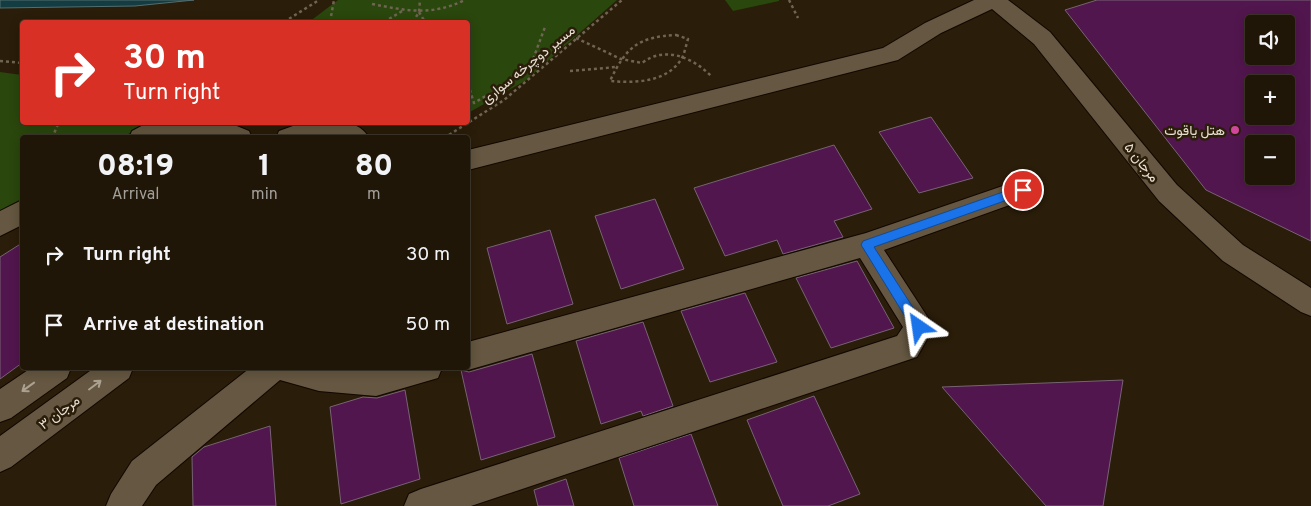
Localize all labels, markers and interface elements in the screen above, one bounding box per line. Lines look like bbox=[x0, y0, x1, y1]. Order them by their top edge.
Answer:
map controls bbox=[1245, 15, 1295, 185]
button: sound bbox=[1245, 15, 1295, 65]
street label: مسیر دوچرخه سواری bbox=[479, 22, 579, 108]
text: 30 m bbox=[123, 37, 206, 81]
icon: right bbox=[40, 40, 105, 105]
button: + bbox=[1245, 75, 1295, 125]
text: Turn right bbox=[123, 80, 220, 107]
place label: هتل یاقوت bbox=[1164, 123, 1225, 140]
marker: هتل یاقوت bbox=[1229, 124, 1241, 136]
button: − bbox=[1245, 135, 1295, 185]
street label: مرجان ۵ bbox=[1120, 140, 1162, 186]
text: 08:19 bbox=[97, 149, 174, 186]
text: 1 bbox=[258, 149, 271, 186]
text: 80 bbox=[355, 149, 393, 186]
pin bbox=[1002, 169, 1044, 211]
icon: arrive bbox=[1009, 176, 1037, 204]
text: Arrival bbox=[112, 185, 159, 205]
text: min bbox=[251, 185, 278, 205]
text: m bbox=[367, 185, 381, 205]
icon: right bbox=[40, 241, 68, 269]
text: Turn right bbox=[83, 243, 171, 267]
text: 30 m bbox=[406, 243, 450, 267]
position arrow bbox=[892, 300, 944, 352]
icon: arrive bbox=[40, 311, 68, 339]
text: Arrive at destination bbox=[83, 313, 264, 337]
text: 50 m bbox=[405, 313, 450, 337]
one-way arrow bbox=[88, 380, 102, 390]
one-way arrow bbox=[21, 382, 35, 392]
street label: مرجان ۳ bbox=[36, 392, 84, 434]

